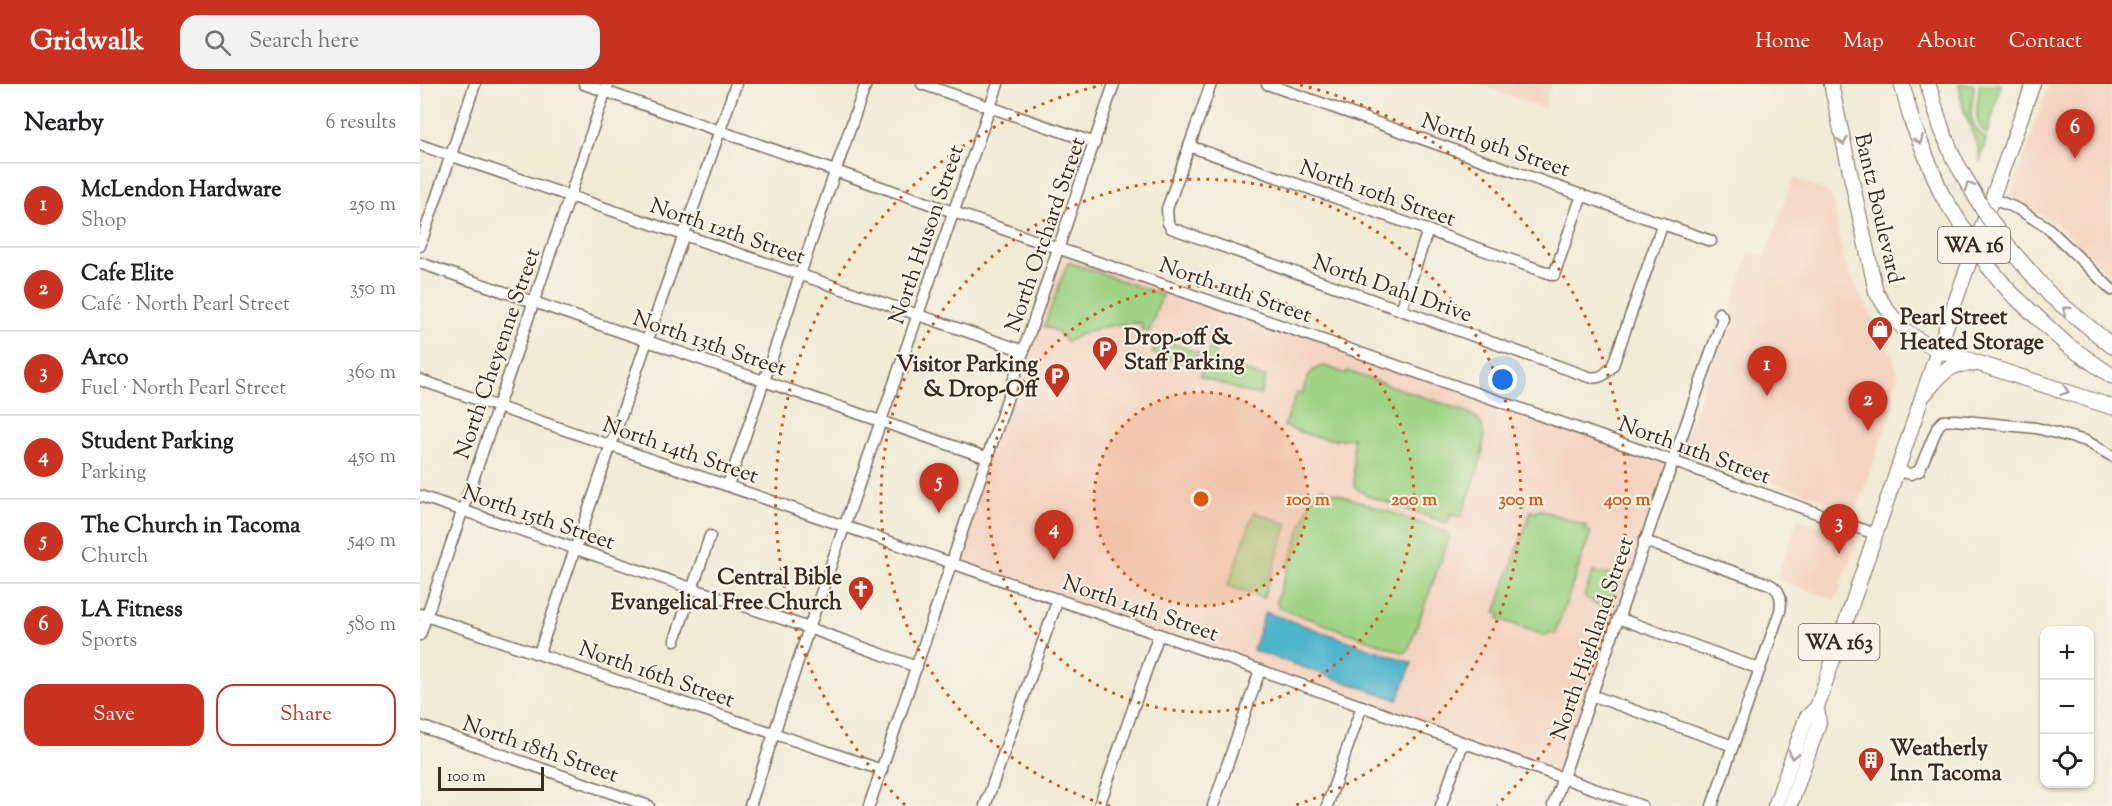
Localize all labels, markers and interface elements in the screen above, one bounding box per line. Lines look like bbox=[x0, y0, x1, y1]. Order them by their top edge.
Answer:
search box bbox=[180, 15, 600, 69]
text: Gridwalk bbox=[30, 22, 144, 62]
icon: search bbox=[201, 26, 234, 59]
text: Search here bbox=[249, 26, 359, 58]
text: Home bbox=[1755, 27, 1810, 57]
text: Map bbox=[1843, 27, 1884, 57]
text: About bbox=[1917, 27, 1976, 57]
text: Contact bbox=[2009, 27, 2082, 57]
text: Nearby bbox=[24, 105, 104, 142]
street label: North 9th Street bbox=[1416, 106, 1574, 187]
text: 6 results bbox=[326, 109, 396, 138]
pin: 6 bbox=[2056, 110, 2094, 159]
street label: Bantz Boulevard bbox=[1844, 130, 1910, 287]
street label: North Orchard Street bbox=[998, 133, 1095, 337]
one-way arrow bbox=[1912, 134, 1924, 145]
one-way arrow bbox=[1836, 136, 1849, 146]
street label: North Huson Street bbox=[882, 140, 974, 329]
street label: North 10th Street bbox=[1295, 153, 1460, 237]
text: McLendon Hardware bbox=[81, 175, 282, 207]
one-way arrow bbox=[1965, 182, 1976, 192]
text: 1 bbox=[40, 191, 47, 220]
text: 250 m bbox=[348, 191, 396, 220]
street label: North 12th Street bbox=[645, 191, 809, 275]
text: Shop bbox=[81, 207, 126, 236]
road number: WA 16 bbox=[1938, 227, 2010, 263]
street label: North Cheyenne Street bbox=[448, 244, 550, 464]
street label: North Dahl Drive bbox=[1308, 248, 1476, 332]
street label: North 11th Street bbox=[1154, 251, 1316, 333]
text: Cafe Elite bbox=[81, 259, 174, 291]
text: 2 bbox=[39, 275, 48, 304]
text: 350 m bbox=[350, 275, 396, 304]
text: Café · North Pearl Street bbox=[81, 291, 290, 320]
place label: Pearl Street Heated Storage bbox=[1900, 303, 2044, 360]
street label: North 13th Street bbox=[628, 304, 791, 386]
one-way arrow bbox=[2062, 306, 2073, 317]
shop icon: Pearl Street Heated Storage bbox=[1865, 314, 1895, 352]
place label: Drop-off & Staff Parking bbox=[1124, 323, 1245, 380]
parking icon: Drop-off & Staff Parking bbox=[1090, 334, 1120, 372]
text: Arco bbox=[81, 343, 129, 375]
pin: 1 bbox=[1748, 346, 1786, 396]
place label: Visitor Parking & Drop-Off bbox=[896, 350, 1040, 407]
text: 3 bbox=[39, 359, 48, 388]
text: 360 m bbox=[347, 359, 396, 388]
parking icon: Visitor Parking & Drop-Off bbox=[1042, 361, 1072, 399]
your location bbox=[1488, 365, 1517, 394]
text: Fuel · North Pearl Street bbox=[81, 375, 286, 404]
pin: 2 bbox=[1848, 382, 1888, 431]
one-way arrow bbox=[2059, 384, 2070, 397]
street label: North 11th Street bbox=[1614, 409, 1775, 494]
street label: North 14th Street bbox=[598, 410, 763, 494]
text: Student Parking bbox=[81, 427, 234, 459]
text: 4 bbox=[38, 443, 49, 472]
text: 450 m bbox=[348, 443, 396, 472]
text: Parking bbox=[81, 459, 146, 488]
pin: 5 bbox=[920, 464, 958, 513]
street label: North 15th Street bbox=[457, 478, 619, 560]
text: 100 m bbox=[1286, 488, 1330, 514]
text: 200 m bbox=[1391, 488, 1437, 514]
text: 300 m bbox=[1499, 488, 1544, 514]
text: 400 m bbox=[1603, 488, 1650, 514]
centre of rings bbox=[1191, 489, 1211, 509]
pin: 3 bbox=[1820, 504, 1858, 554]
pin: 4 bbox=[1034, 510, 1074, 560]
text: The Church in Tacoma bbox=[81, 511, 301, 543]
text: 5 bbox=[40, 527, 47, 556]
text: 540 m bbox=[348, 527, 396, 556]
street label: North Highland Street bbox=[1544, 533, 1644, 745]
text: Church bbox=[81, 543, 148, 572]
place label: Central Bible Evangelical Free Church bbox=[611, 563, 842, 620]
street label: North 14th Street bbox=[1058, 568, 1223, 652]
church icon: Central Bible Evangelical Free Church bbox=[846, 574, 876, 612]
text: LA Fitness bbox=[81, 595, 183, 627]
text: 6 bbox=[39, 611, 48, 640]
text: 580 m bbox=[348, 611, 396, 640]
road number: WA 163 bbox=[1798, 624, 1880, 660]
map controls bbox=[2040, 626, 2094, 788]
button: + bbox=[2040, 626, 2094, 680]
text: Sports bbox=[81, 627, 137, 656]
street label: North 16th Street bbox=[574, 634, 739, 718]
button: − bbox=[2040, 680, 2094, 734]
button: Save bbox=[24, 684, 204, 746]
button: Share bbox=[216, 684, 396, 746]
street label: North 18th Street bbox=[458, 709, 623, 793]
place label: Weatherly Inn Tacoma bbox=[1890, 734, 2002, 791]
button: locate bbox=[2040, 734, 2094, 788]
building icon: Weatherly Inn Tacoma bbox=[1856, 745, 1886, 783]
one-way arrow bbox=[1788, 749, 1801, 759]
scale bar bbox=[438, 764, 544, 792]
text: 100 m bbox=[447, 766, 486, 789]

